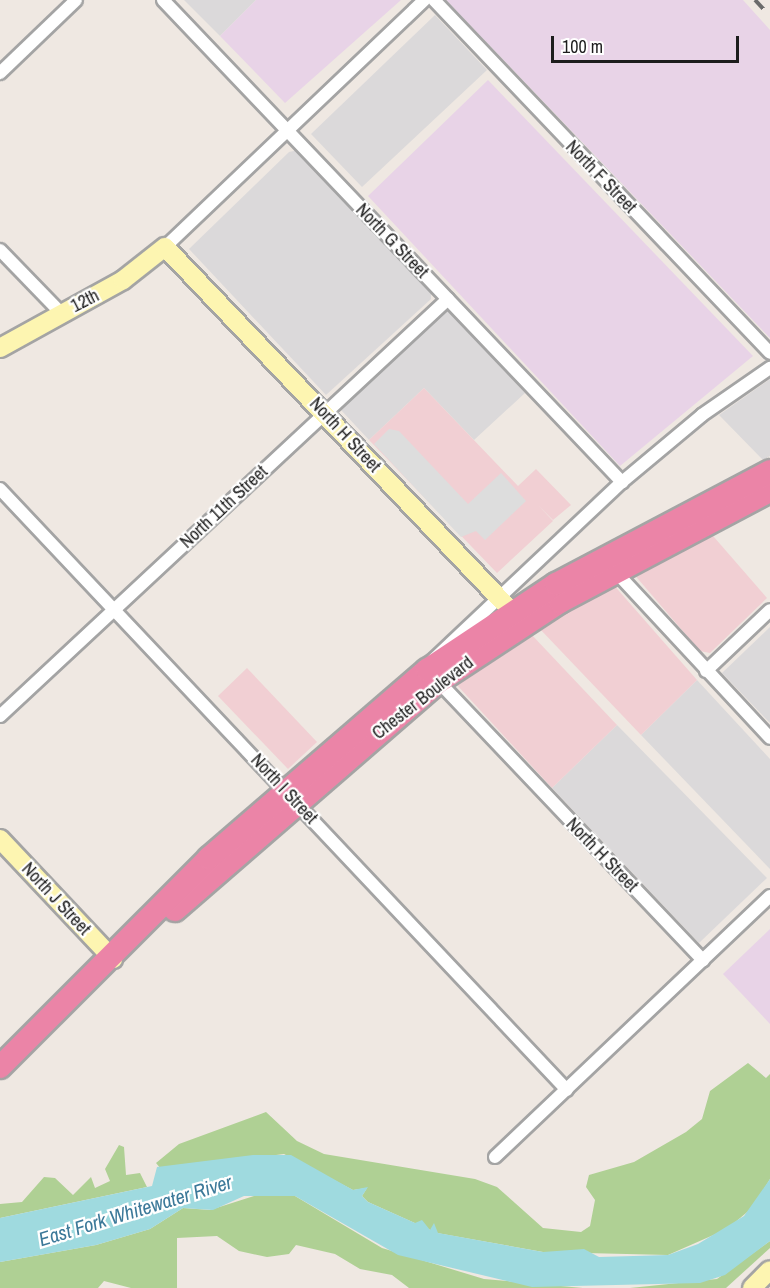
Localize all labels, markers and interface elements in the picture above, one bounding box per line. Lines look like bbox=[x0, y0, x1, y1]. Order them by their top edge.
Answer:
scale bar bbox=[554, 24, 742, 62]
text: 100 m bbox=[562, 34, 603, 59]
street label: North F Street bbox=[561, 136, 641, 218]
street label: North G Street bbox=[351, 199, 433, 283]
street label: 12th bbox=[67, 285, 103, 317]
street label: North H Street bbox=[305, 393, 385, 477]
street label: North 11th Street bbox=[176, 461, 272, 553]
street label: Chester Boulevard bbox=[368, 652, 478, 744]
street label: North I Street bbox=[246, 750, 322, 828]
street label: North H Street bbox=[561, 814, 643, 896]
street label: North J Street bbox=[17, 858, 95, 940]
water label: East Fork Whitewater River bbox=[35, 1169, 235, 1251]

